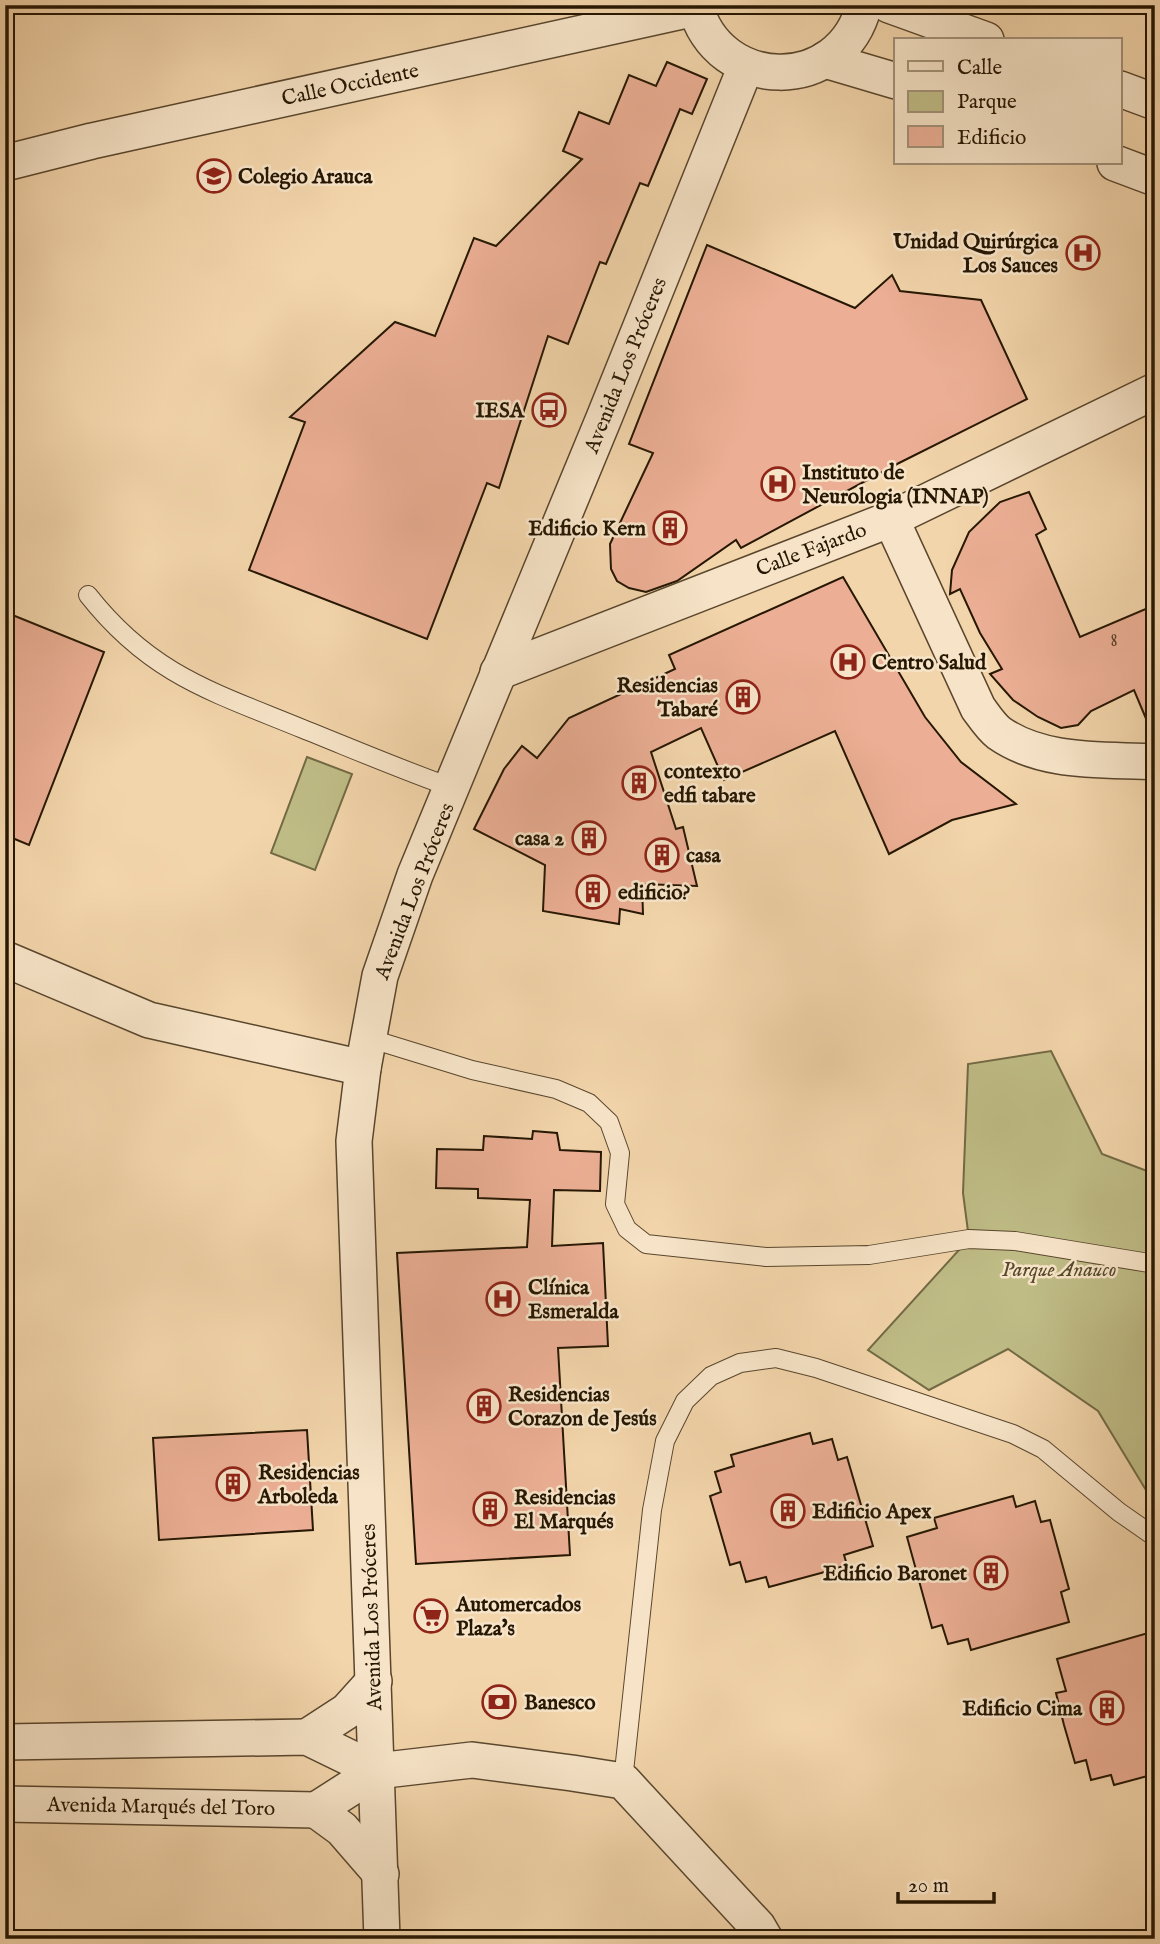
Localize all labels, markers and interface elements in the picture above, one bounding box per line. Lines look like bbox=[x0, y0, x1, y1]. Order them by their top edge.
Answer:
legend bbox=[894, 38, 1122, 164]
text: Calle bbox=[957, 55, 1002, 82]
street label: Calle Occidente bbox=[279, 58, 422, 113]
text: Parque bbox=[957, 89, 1017, 116]
text: Edificio bbox=[957, 125, 1026, 152]
school or university icon: Colegio Arauca bbox=[195, 157, 233, 195]
place label: Colegio Arauca bbox=[238, 164, 373, 191]
place label: Unidad Quirúrgica Los Sauces bbox=[892, 229, 1059, 280]
hospital icon: Unidad Quirúrgica Los Sauces bbox=[1064, 234, 1102, 272]
street label: Avenida Los Próceres bbox=[578, 274, 674, 458]
bus stop icon: IESA bbox=[530, 391, 568, 429]
place label: IESA bbox=[475, 398, 526, 425]
place label: Instituto de Neurologia (INNAP) bbox=[801, 460, 989, 511]
hospital icon: Instituto de Neurologia (INNAP) bbox=[759, 465, 797, 503]
building icon: Edificio Kern bbox=[651, 509, 689, 547]
place label: Edificio Kern bbox=[528, 516, 646, 543]
street label: Calle Fajardo bbox=[753, 517, 871, 584]
house number: 8 bbox=[1110, 630, 1118, 653]
hospital icon: Centro Salud bbox=[829, 643, 867, 681]
place label: Centro Salud bbox=[872, 650, 987, 677]
place label: Residencias Tabaré bbox=[616, 673, 718, 724]
building icon: Residencias Tabaré bbox=[724, 678, 762, 716]
place label: contexto edfi tabare bbox=[664, 759, 756, 810]
building icon: contexto edfi tabare bbox=[620, 764, 658, 802]
street label: Avenida Los Próceres bbox=[369, 799, 462, 985]
building icon: casa 2 bbox=[570, 819, 608, 857]
place label: casa 2 bbox=[515, 826, 564, 853]
building icon: casa bbox=[643, 836, 681, 874]
place label: casa bbox=[686, 843, 721, 870]
building icon: edificio? bbox=[574, 873, 612, 911]
place label: edificio? bbox=[618, 880, 691, 907]
park label: Parque Anauco bbox=[1002, 1257, 1116, 1284]
place label: Clínica Esmeralda bbox=[528, 1275, 619, 1326]
hospital icon: Clínica Esmeralda bbox=[484, 1280, 522, 1318]
place label: Residencias Corazon de Jesús bbox=[508, 1382, 657, 1433]
building icon: Residencias Corazon de Jesús bbox=[465, 1387, 503, 1425]
place label: Residencias Arboleda bbox=[257, 1460, 360, 1511]
building icon: Residencias Arboleda bbox=[214, 1465, 252, 1503]
place label: Residencias El Marqués bbox=[514, 1485, 616, 1536]
building icon: Residencias El Marqués bbox=[471, 1490, 509, 1528]
building icon: Edificio Apex bbox=[769, 1492, 807, 1530]
place label: Edificio Apex bbox=[812, 1499, 932, 1526]
street label: Avenida Los Próceres bbox=[356, 1523, 389, 1712]
building icon: Edificio Baronet bbox=[972, 1554, 1010, 1592]
place label: Edificio Baronet bbox=[823, 1561, 968, 1588]
place label: Automercados Plaza's bbox=[455, 1592, 581, 1643]
supermarket icon: Automercados Plaza's bbox=[412, 1597, 450, 1635]
bank icon: Banesco bbox=[480, 1683, 518, 1721]
building icon: Edificio Cima bbox=[1088, 1689, 1126, 1727]
place label: Banesco bbox=[524, 1690, 596, 1717]
place label: Edificio Cima bbox=[962, 1696, 1083, 1723]
street label: Avenida Marqués del Toro bbox=[46, 1792, 275, 1823]
scale bar bbox=[898, 1860, 994, 1904]
text: 20 m bbox=[908, 1873, 949, 1900]

